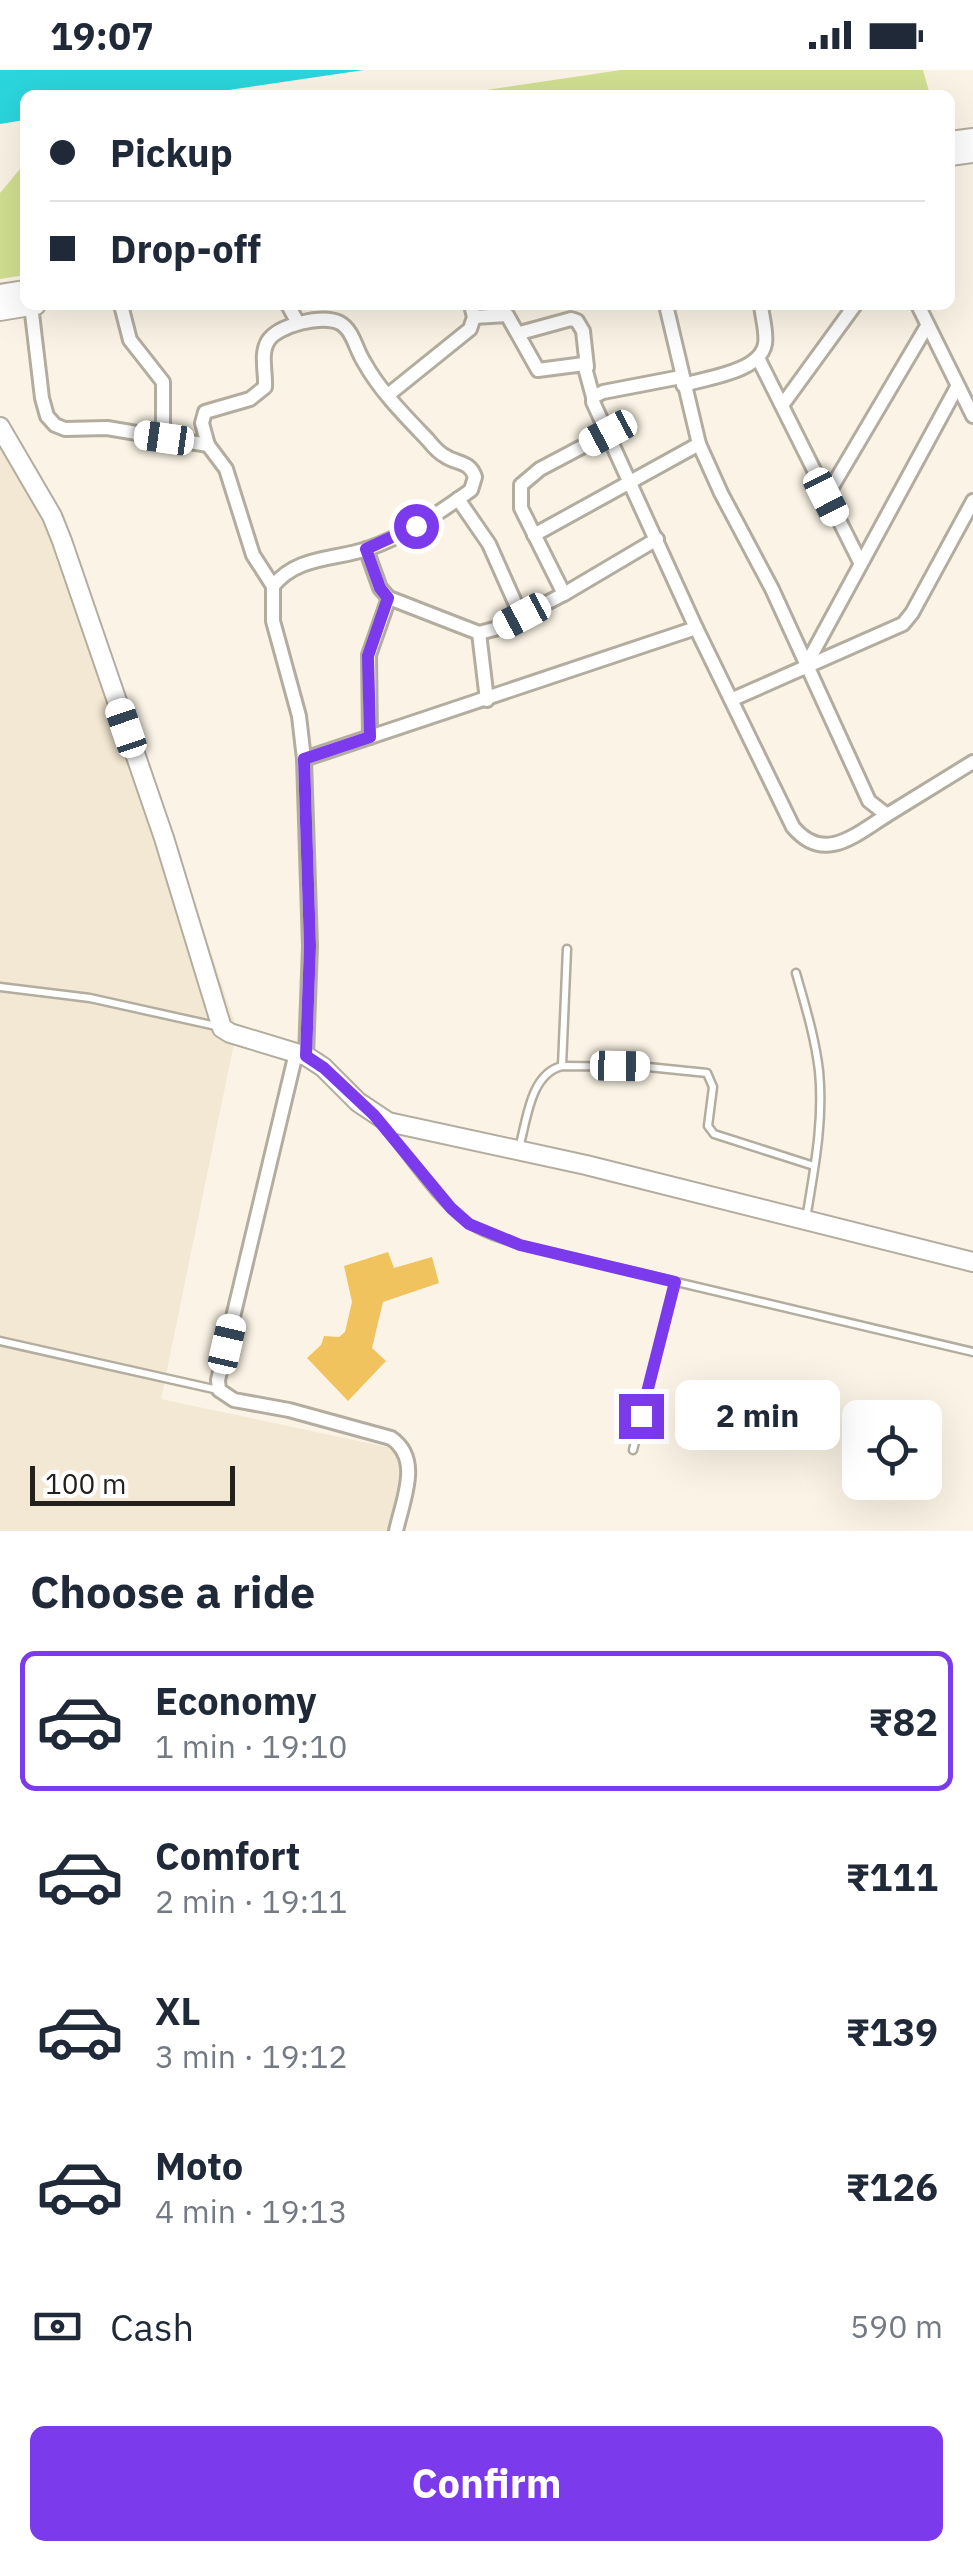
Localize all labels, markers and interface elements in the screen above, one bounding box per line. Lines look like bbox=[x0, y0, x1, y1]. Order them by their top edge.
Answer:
text: 19:07 bbox=[50, 11, 154, 60]
text: Pickup bbox=[110, 128, 233, 177]
text: Drop-off bbox=[110, 224, 261, 273]
car bbox=[574, 406, 642, 460]
car bbox=[132, 419, 196, 457]
car bbox=[799, 463, 853, 531]
route start bbox=[394, 504, 439, 549]
car bbox=[488, 589, 556, 643]
car bbox=[102, 695, 150, 761]
car bbox=[590, 1050, 650, 1082]
car bbox=[206, 1311, 248, 1377]
callout: 2 min bbox=[676, 1381, 841, 1451]
route end bbox=[619, 1394, 664, 1439]
text: 2 min bbox=[716, 1394, 799, 1436]
map controls bbox=[842, 1400, 942, 1500]
button: locate bbox=[842, 1400, 942, 1500]
scale bar bbox=[30, 1461, 235, 1506]
text: 100 m bbox=[45, 1465, 126, 1502]
text: Choose a ride bbox=[30, 1562, 315, 1620]
icon: car bbox=[35, 1676, 125, 1766]
text: Economy bbox=[155, 1676, 317, 1725]
text: ₹82 bbox=[868, 1697, 938, 1746]
text: 1 min · 19:10 bbox=[155, 1725, 348, 1767]
icon: car bbox=[35, 1831, 125, 1921]
text: Comfort bbox=[155, 1831, 300, 1880]
text: ₹111 bbox=[846, 1852, 938, 1901]
text: 2 min · 19:11 bbox=[155, 1880, 348, 1922]
icon: car bbox=[35, 1986, 125, 2076]
text: XL bbox=[155, 1986, 201, 2035]
text: ₹139 bbox=[846, 2007, 938, 2056]
text: 3 min · 19:12 bbox=[155, 2035, 348, 2077]
icon: car bbox=[35, 2141, 125, 2231]
text: Moto bbox=[155, 2141, 243, 2190]
text: ₹126 bbox=[846, 2162, 938, 2211]
text: 4 min · 19:13 bbox=[155, 2190, 348, 2232]
icon: cash bbox=[30, 2299, 85, 2354]
text: Cash bbox=[110, 2302, 194, 2351]
text: 590 m bbox=[850, 2305, 943, 2347]
button: Confirm bbox=[30, 2426, 943, 2541]

